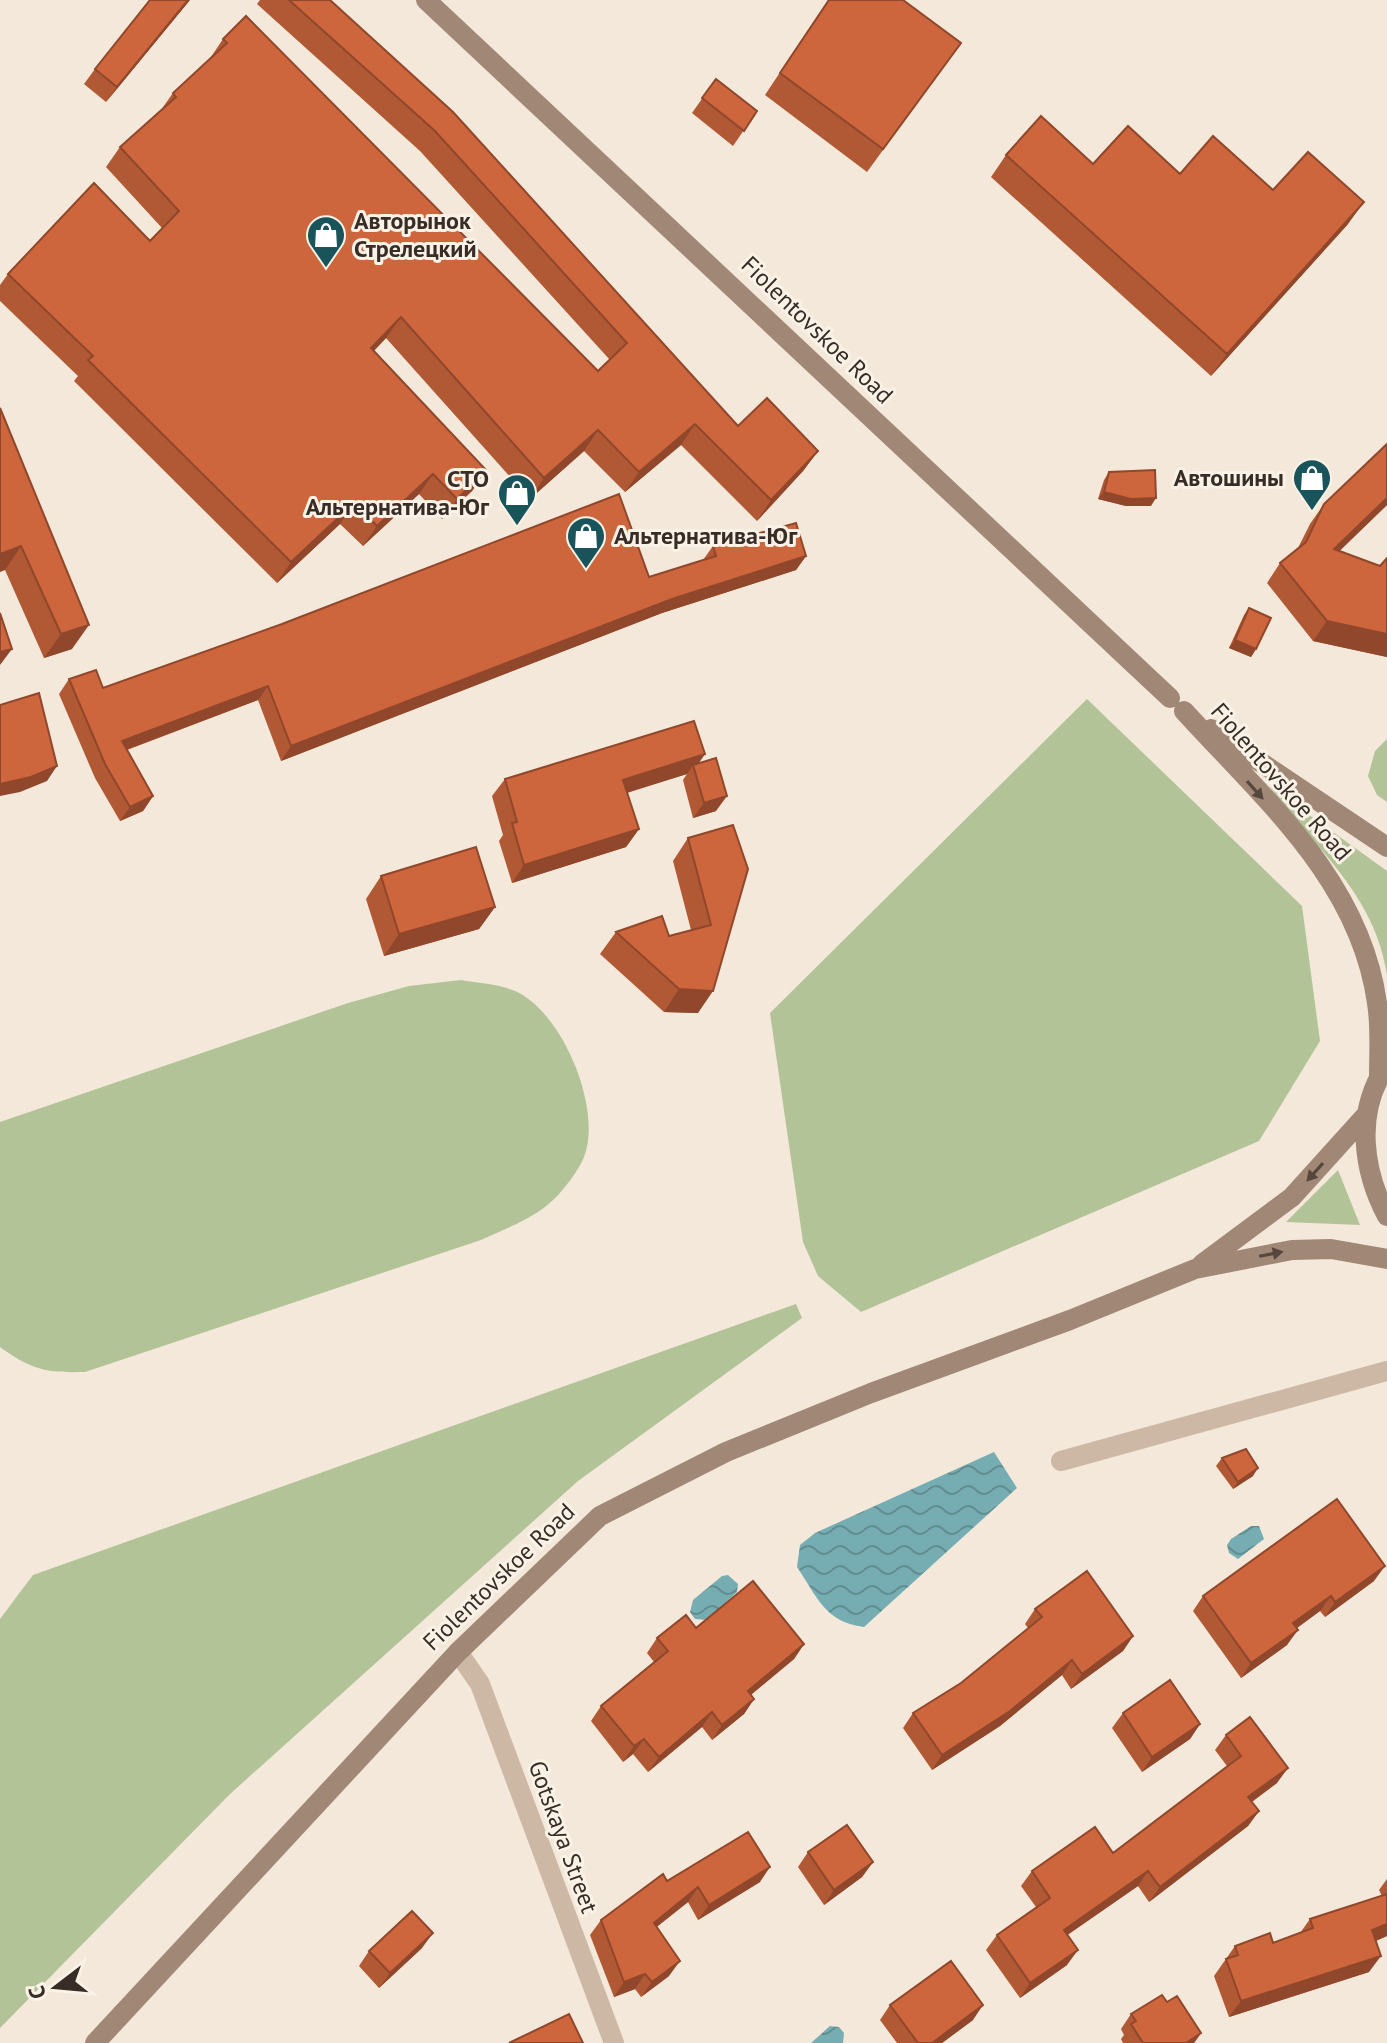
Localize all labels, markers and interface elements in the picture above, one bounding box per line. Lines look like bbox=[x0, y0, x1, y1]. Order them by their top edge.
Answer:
place label: Авторынок Стрелецкий bbox=[354, 205, 477, 264]
shop icon: Авторынок Стрелецкий bbox=[305, 214, 347, 269]
street label: Fiolentovskoe Road bbox=[735, 249, 900, 410]
shop icon: Автошины bbox=[1291, 457, 1333, 512]
place label: Автошины bbox=[1174, 462, 1284, 493]
place label: СТО Альтернатива-Юг bbox=[306, 463, 490, 522]
shop icon: СТО Альтернатива-Юг bbox=[496, 472, 538, 527]
shop icon: Альтернатива-Юг bbox=[565, 515, 607, 570]
place label: Альтернатива-Юг bbox=[614, 520, 798, 551]
street label: Fiolentovskoe Road bbox=[1204, 696, 1359, 867]
one-way arrow bbox=[1246, 780, 1264, 799]
one-way arrow bbox=[1306, 1162, 1324, 1181]
one-way arrow bbox=[1259, 1248, 1284, 1260]
street label: Fiolentovskoe Road bbox=[416, 1496, 581, 1657]
street label: Gotskaya Street bbox=[522, 1756, 605, 1917]
north arrow bbox=[16, 1947, 96, 2027]
text: С bbox=[22, 1983, 52, 2002]

